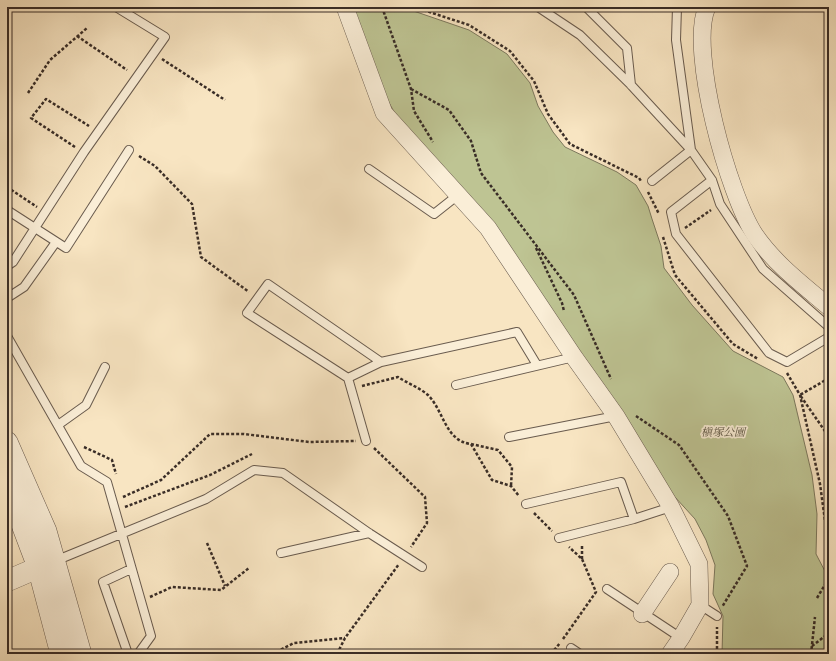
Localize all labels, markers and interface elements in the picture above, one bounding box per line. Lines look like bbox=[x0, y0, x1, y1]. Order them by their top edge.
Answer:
park label: 槇塚公園 bbox=[701, 425, 747, 439]

